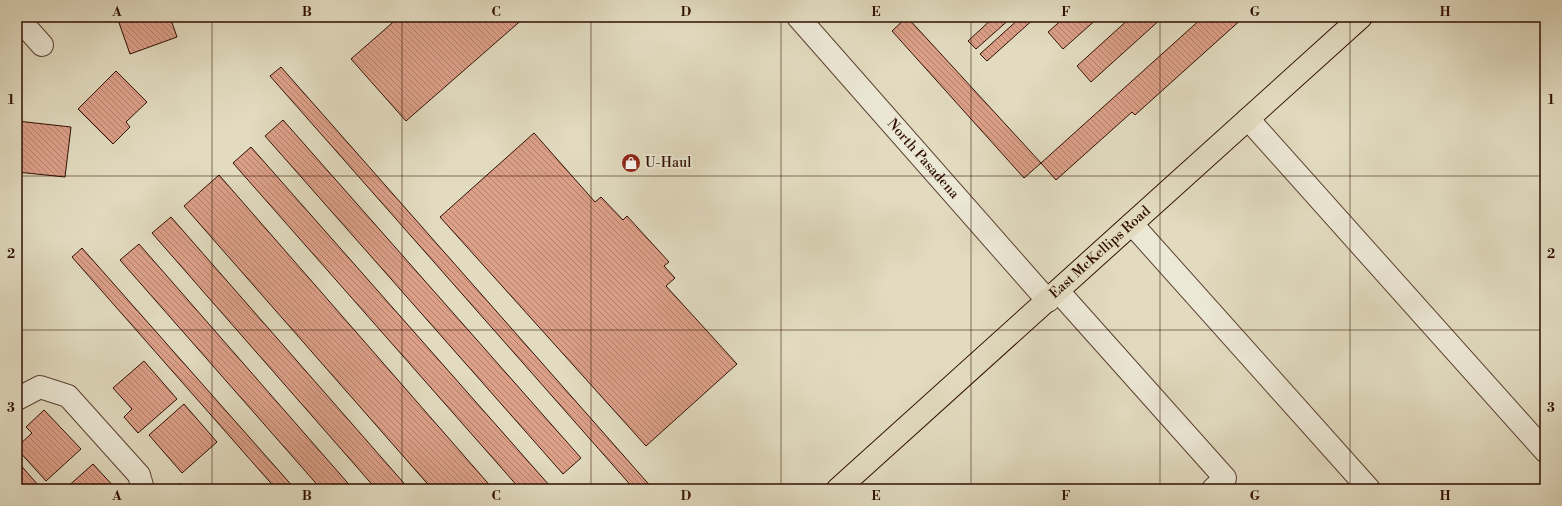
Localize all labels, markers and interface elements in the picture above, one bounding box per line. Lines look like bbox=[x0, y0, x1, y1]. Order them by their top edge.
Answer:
text: A bbox=[111, 4, 122, 20]
text: B bbox=[302, 4, 312, 20]
text: C bbox=[491, 4, 501, 20]
text: D bbox=[681, 4, 691, 20]
text: E bbox=[871, 4, 881, 20]
text: F bbox=[1061, 4, 1071, 20]
text: G bbox=[1250, 4, 1261, 20]
text: H bbox=[1440, 4, 1451, 20]
text: 1 bbox=[8, 92, 15, 108]
text: 1 bbox=[1548, 92, 1555, 108]
street label: North Pasadena bbox=[883, 115, 963, 203]
shop icon: U-Haul bbox=[620, 152, 642, 174]
place label: U-Haul bbox=[645, 154, 691, 172]
street label: East McKellips Road bbox=[1046, 202, 1154, 303]
text: 2 bbox=[7, 246, 15, 262]
text: 2 bbox=[1547, 246, 1555, 262]
text: 3 bbox=[7, 400, 15, 416]
text: 3 bbox=[1547, 400, 1555, 416]
text: A bbox=[111, 488, 122, 504]
text: B bbox=[302, 488, 312, 504]
text: C bbox=[491, 488, 501, 504]
text: D bbox=[681, 488, 691, 504]
text: E bbox=[871, 488, 881, 504]
text: F bbox=[1061, 488, 1071, 504]
text: G bbox=[1250, 488, 1261, 504]
text: H bbox=[1440, 488, 1451, 504]

